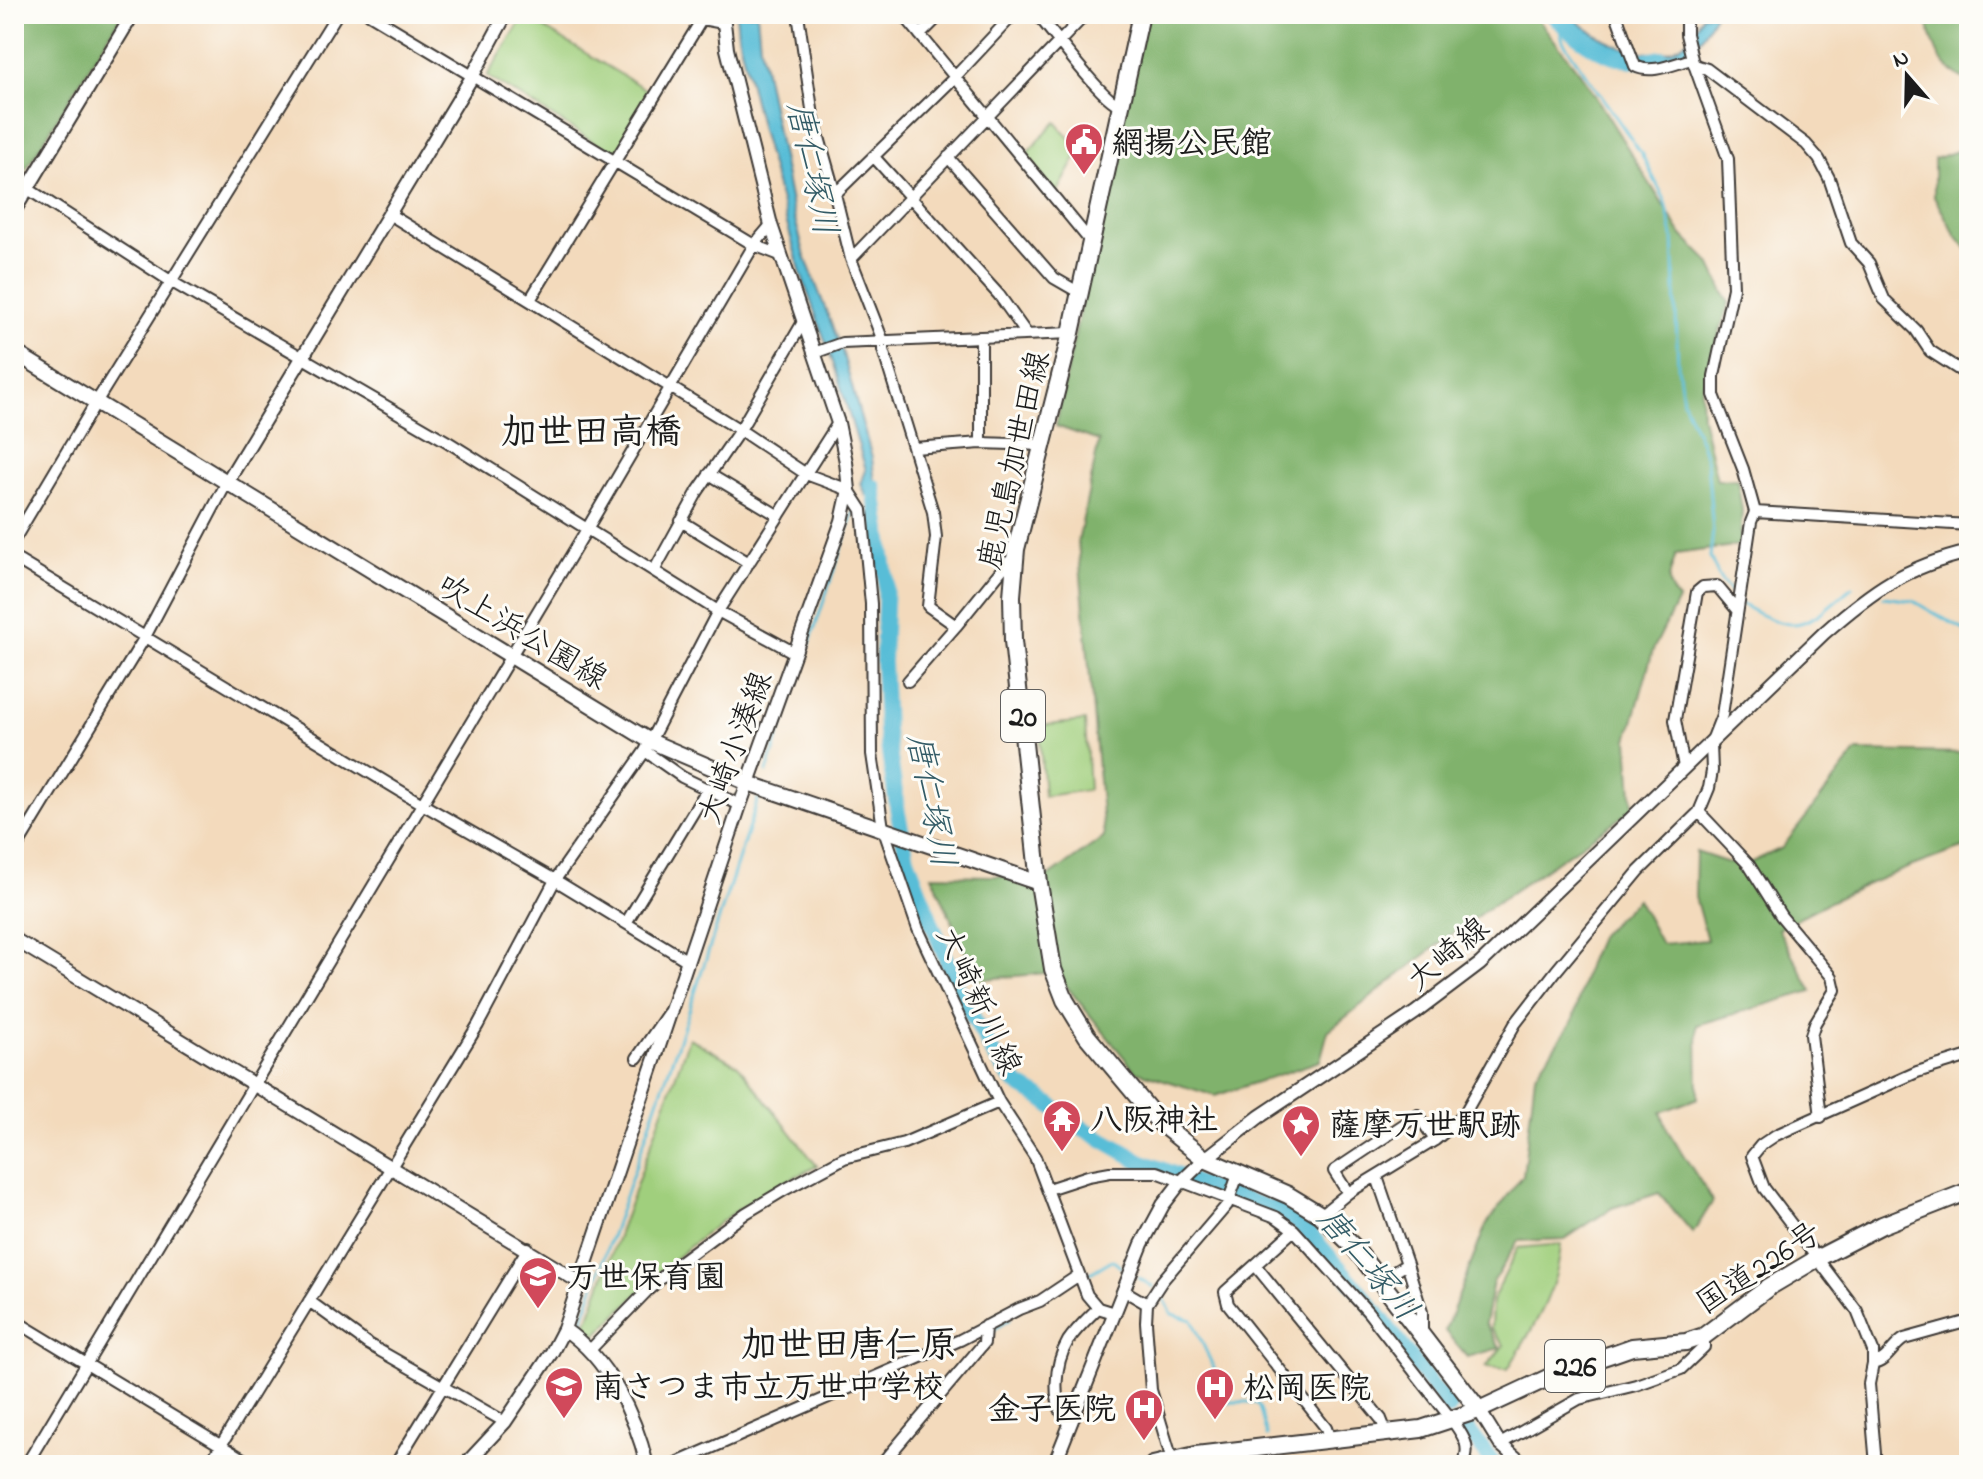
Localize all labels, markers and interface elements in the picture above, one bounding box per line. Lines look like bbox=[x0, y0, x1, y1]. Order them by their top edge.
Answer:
north arrow bbox=[1867, 36, 1947, 116]
text: N bbox=[1889, 42, 1914, 78]
water label: 唐仁塚川 bbox=[771, 97, 849, 241]
public building icon: 網揚公民館 bbox=[1063, 121, 1105, 176]
place label: 網揚公民館 bbox=[1112, 122, 1272, 169]
street label: 鹿児島加世田線 bbox=[968, 346, 1065, 575]
district label: 加世田高橋 bbox=[501, 408, 681, 461]
street label: 吹上浜公園線 bbox=[427, 564, 616, 704]
street label: 大崎小湊線 bbox=[688, 665, 787, 831]
road number: 20 bbox=[1001, 690, 1045, 742]
water label: 唐仁塚川 bbox=[892, 729, 967, 872]
street label: 大崎線 bbox=[1397, 907, 1501, 1005]
street label: 大崎新川線 bbox=[922, 919, 1032, 1084]
temple icon: 八阪神社 bbox=[1041, 1098, 1083, 1153]
place label: 八阪神社 bbox=[1090, 1099, 1218, 1146]
place icon: 薩摩万世駅跡 bbox=[1280, 1103, 1322, 1158]
place label: 薩摩万世駅跡 bbox=[1329, 1104, 1521, 1151]
water label: 唐仁塚川 bbox=[1303, 1197, 1429, 1334]
street label: 国道226号 bbox=[1688, 1212, 1832, 1328]
school or university icon: 万世保育園 bbox=[517, 1255, 559, 1310]
place label: 万世保育園 bbox=[566, 1256, 726, 1303]
district label: 加世田唐仁原 bbox=[741, 1321, 957, 1374]
road number: 226 bbox=[1545, 1340, 1605, 1392]
school or university icon: 南さつま市立万世中学校 bbox=[543, 1365, 585, 1420]
place label: 南さつま市立万世中学校 bbox=[592, 1366, 944, 1413]
hospital icon: 松岡医院 bbox=[1194, 1366, 1236, 1421]
place label: 松岡医院 bbox=[1243, 1367, 1371, 1414]
hospital icon: 金子医院 bbox=[1123, 1387, 1165, 1442]
place label: 金子医院 bbox=[988, 1388, 1116, 1435]

